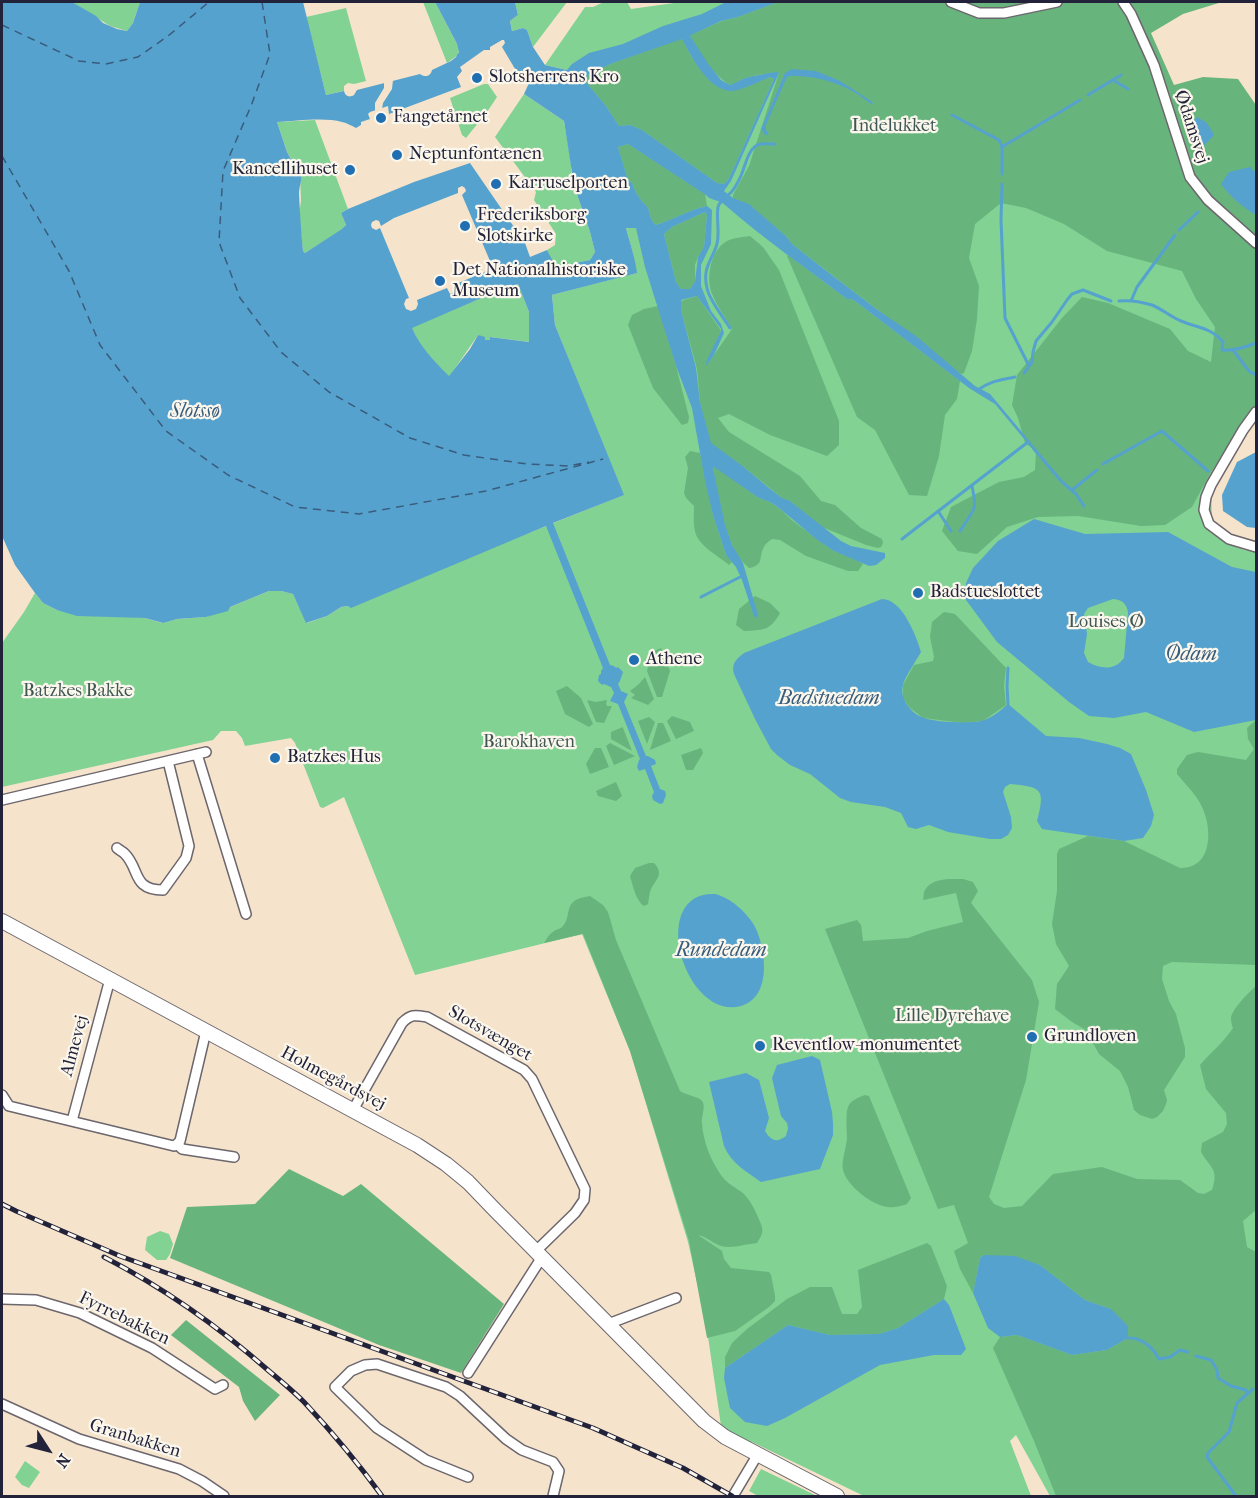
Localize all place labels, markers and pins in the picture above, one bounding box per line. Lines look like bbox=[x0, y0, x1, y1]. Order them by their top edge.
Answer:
place label: Slotsherrens Kro bbox=[489, 67, 619, 89]
marker: Slotsherrens Kro bbox=[470, 71, 484, 85]
place label: Fangetårnet bbox=[393, 107, 488, 129]
marker: Fangetårnet bbox=[374, 111, 388, 125]
place label: Neptunfontænen bbox=[409, 144, 542, 166]
marker: Neptunfontænen bbox=[390, 148, 404, 162]
place label: Kancellihuset bbox=[232, 159, 338, 181]
marker: Kancellihuset bbox=[343, 163, 357, 177]
place label: Karruselporten bbox=[508, 173, 628, 195]
marker: Karruselporten bbox=[489, 177, 503, 191]
place label: Frederiksborg Slotskirke bbox=[477, 205, 586, 248]
marker: Frederiksborg Slotskirke bbox=[458, 219, 472, 233]
place label: Det Nationalhistoriske Museum bbox=[452, 260, 626, 302]
marker: Det Nationalhistoriske Museum bbox=[433, 274, 447, 288]
place label: Badstueslottet bbox=[930, 582, 1041, 604]
marker: Badstueslottet bbox=[911, 586, 925, 600]
place label: Athene bbox=[646, 649, 702, 671]
marker: Athene bbox=[627, 653, 641, 667]
place label: Batzkes Hus bbox=[287, 747, 381, 769]
marker: Batzkes Hus bbox=[268, 751, 282, 765]
place label: Grundloven bbox=[1044, 1026, 1136, 1048]
marker: Grundloven bbox=[1025, 1030, 1039, 1044]
place label: Reventlow-monumentet bbox=[772, 1035, 960, 1057]
marker: Reventlow-monumentet bbox=[753, 1039, 767, 1053]

